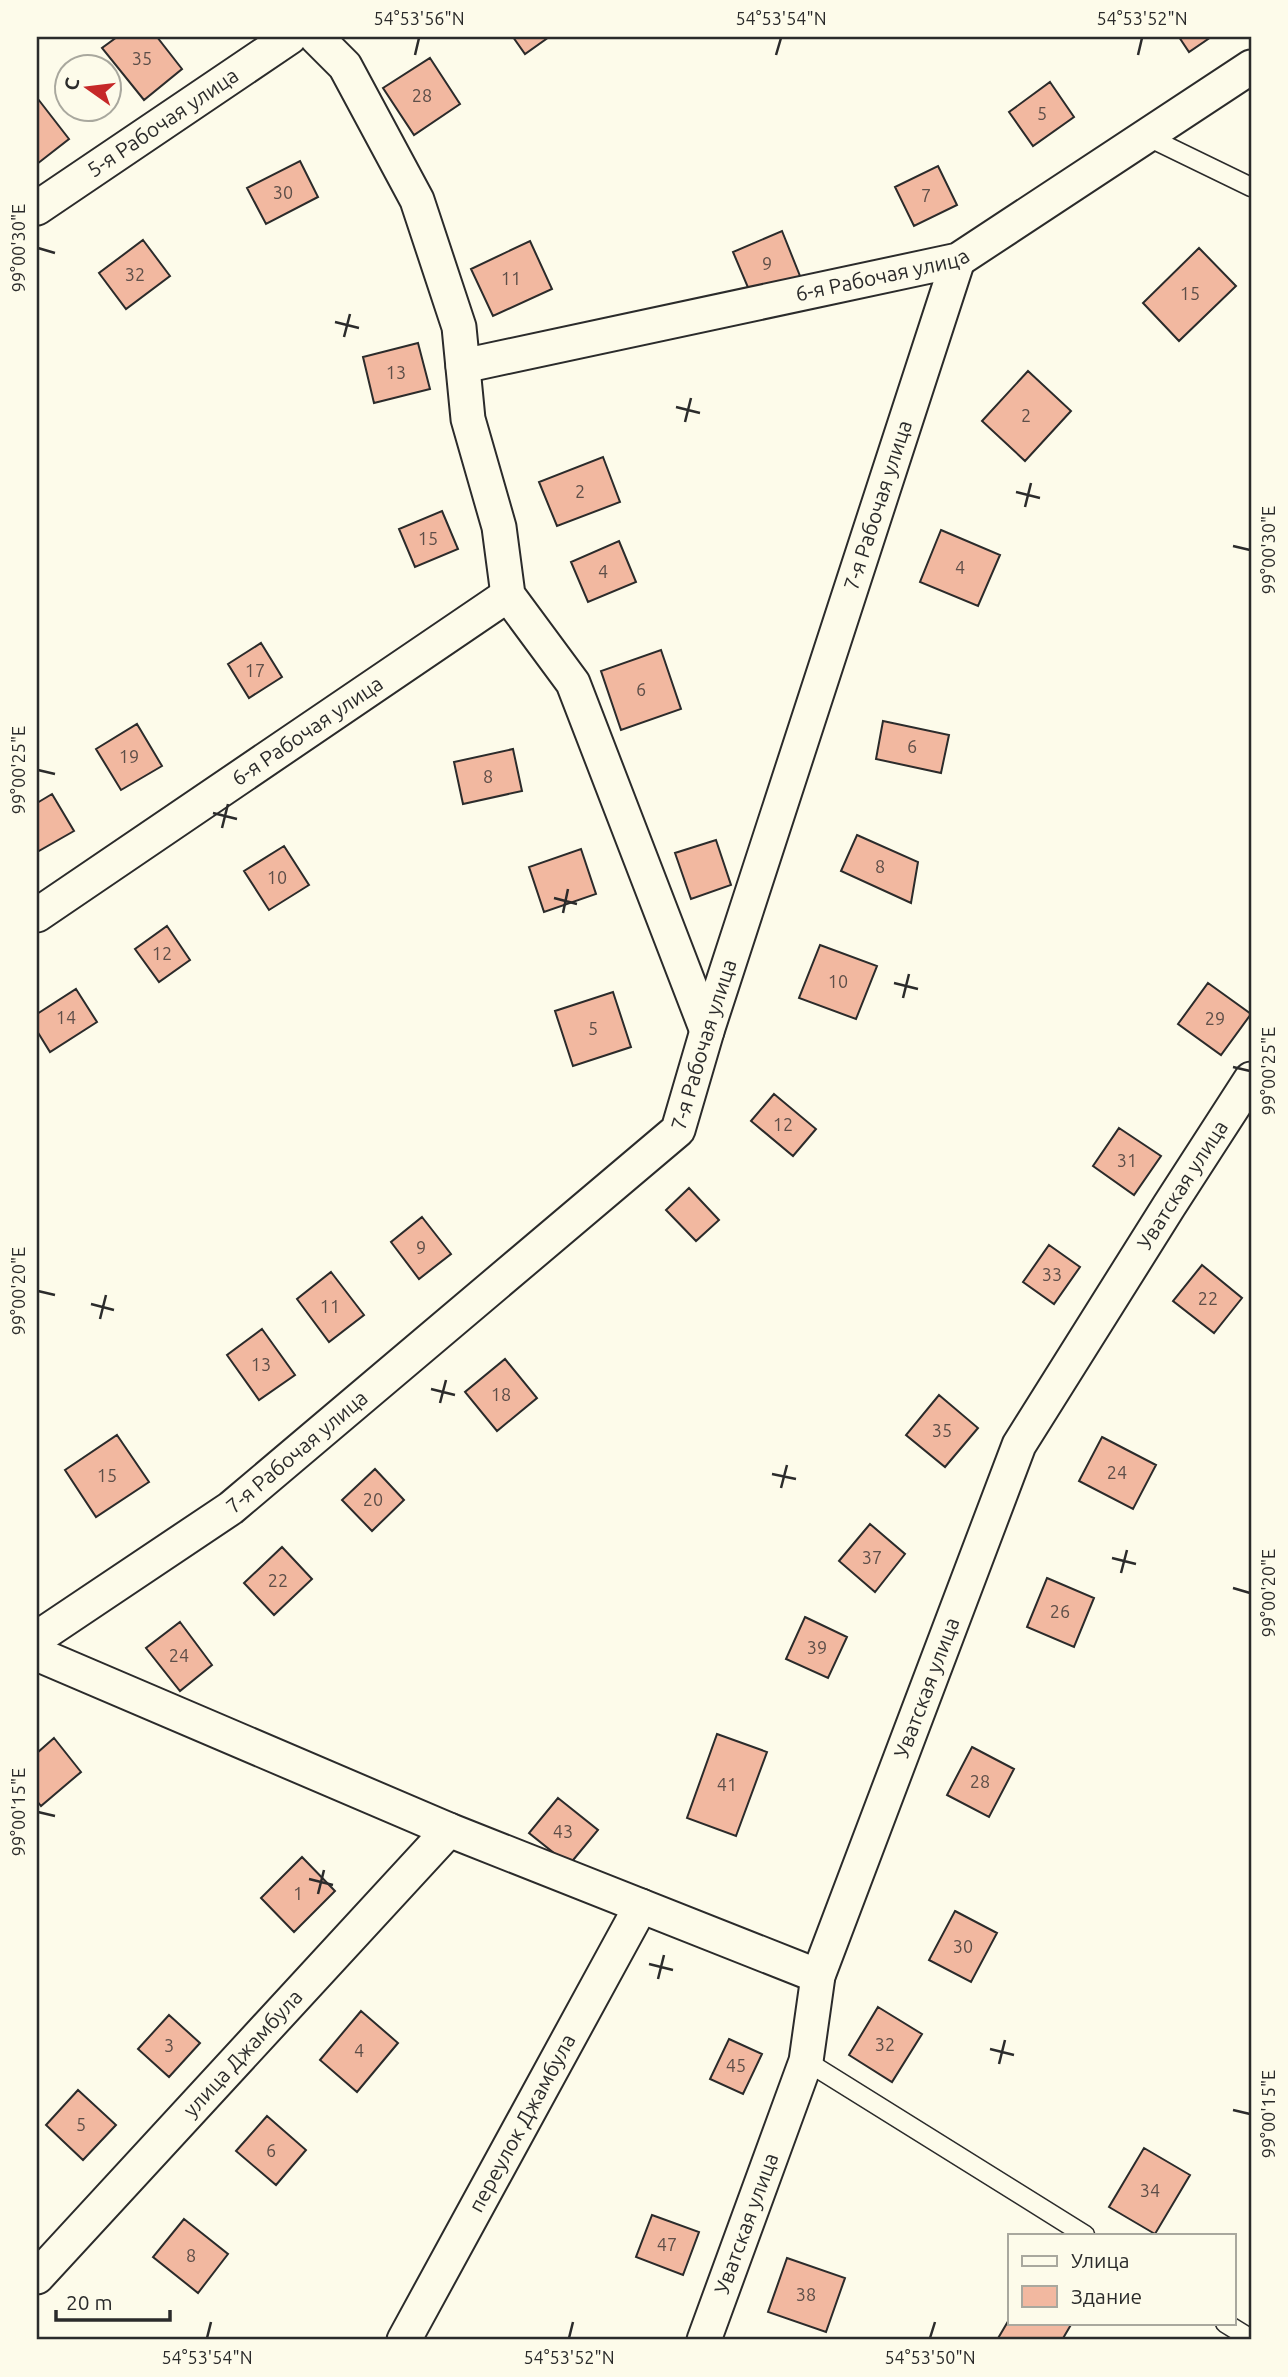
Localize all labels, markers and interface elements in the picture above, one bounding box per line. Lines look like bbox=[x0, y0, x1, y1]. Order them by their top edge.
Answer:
text: 54°53'56"N bbox=[373, 8, 465, 28]
text: 54°53'54"N bbox=[735, 8, 827, 28]
text: 54°53'52"N bbox=[1096, 8, 1188, 28]
house number: 35 bbox=[132, 48, 152, 68]
north arrow bbox=[52, 52, 122, 122]
street label: 5-я Рабочая улица bbox=[82, 62, 243, 182]
text: С bbox=[59, 75, 84, 92]
house number: 28 bbox=[412, 85, 432, 105]
house number: 5 bbox=[1037, 103, 1047, 123]
house number: 30 bbox=[273, 182, 293, 202]
house number: 7 bbox=[921, 185, 931, 205]
text: 99°00'30"E bbox=[8, 204, 28, 292]
street label: 6-я Рабочая улица bbox=[793, 243, 974, 305]
house number: 9 bbox=[762, 253, 772, 273]
house number: 32 bbox=[125, 264, 145, 284]
house number: 11 bbox=[501, 268, 521, 288]
house number: 15 bbox=[1180, 283, 1200, 303]
house number: 13 bbox=[386, 362, 406, 382]
house number: 2 bbox=[1021, 405, 1031, 425]
street label: 7-я Рабочая улица bbox=[838, 417, 916, 593]
house number: 2 bbox=[575, 481, 585, 501]
text: 99°00'30"E bbox=[1258, 506, 1278, 594]
house number: 15 bbox=[418, 528, 438, 548]
house number: 4 bbox=[955, 557, 965, 577]
house number: 4 bbox=[598, 561, 608, 581]
house number: 17 bbox=[245, 660, 265, 680]
street label: 6-я Рабочая улица bbox=[227, 671, 387, 790]
house number: 6 bbox=[636, 679, 646, 699]
text: 99°00'25"E bbox=[8, 726, 28, 814]
house number: 6 bbox=[907, 736, 917, 756]
house number: 19 bbox=[119, 746, 139, 766]
house number: 8 bbox=[483, 766, 493, 786]
house number: 8 bbox=[875, 856, 885, 876]
house number: 10 bbox=[267, 867, 287, 887]
house number: 12 bbox=[152, 943, 172, 963]
street label: 7-я Рабочая улица bbox=[666, 956, 741, 1133]
house number: 10 bbox=[828, 971, 848, 991]
house number: 14 bbox=[56, 1007, 76, 1027]
house number: 29 bbox=[1205, 1008, 1225, 1028]
house number: 5 bbox=[588, 1018, 598, 1038]
text: 99°00'25"E bbox=[1258, 1027, 1278, 1115]
house number: 12 bbox=[773, 1114, 793, 1134]
street label: Уватская улица bbox=[1132, 1115, 1232, 1253]
house number: 31 bbox=[1117, 1150, 1137, 1170]
house number: 9 bbox=[416, 1237, 426, 1257]
text: 99°00'20"E bbox=[8, 1247, 28, 1335]
house number: 33 bbox=[1042, 1264, 1062, 1284]
house number: 22 bbox=[1198, 1288, 1218, 1308]
house number: 11 bbox=[320, 1296, 340, 1316]
house number: 13 bbox=[251, 1354, 271, 1374]
house number: 18 bbox=[491, 1384, 511, 1404]
street label: 7-я Рабочая улица bbox=[221, 1385, 372, 1518]
house number: 35 bbox=[932, 1420, 952, 1440]
house number: 24 bbox=[1107, 1462, 1127, 1482]
house number: 15 bbox=[97, 1465, 117, 1485]
house number: 20 bbox=[363, 1489, 383, 1509]
house number: 37 bbox=[862, 1547, 882, 1567]
text: 99°00'20"E bbox=[1258, 1549, 1278, 1637]
house number: 22 bbox=[268, 1570, 288, 1590]
house number: 26 bbox=[1050, 1601, 1070, 1621]
street label: Уватская улица bbox=[889, 1614, 964, 1761]
house number: 39 bbox=[807, 1637, 827, 1657]
house number: 24 bbox=[169, 1645, 189, 1665]
text: 99°00'15"E bbox=[8, 1768, 28, 1856]
house number: 28 bbox=[970, 1771, 990, 1791]
house number: 41 bbox=[717, 1774, 737, 1794]
house number: 43 bbox=[553, 1821, 573, 1841]
house number: 1 bbox=[293, 1883, 303, 1903]
house number: 30 bbox=[953, 1936, 973, 1956]
street label: улица Джамбула bbox=[178, 1984, 307, 2121]
street label: переулок Джамбула bbox=[463, 2029, 580, 2216]
house number: 32 bbox=[875, 2034, 895, 2054]
house number: 3 bbox=[164, 2035, 174, 2055]
house number: 4 bbox=[354, 2040, 364, 2060]
house number: 45 bbox=[726, 2055, 746, 2075]
text: 99°00'15"E bbox=[1258, 2070, 1278, 2158]
house number: 5 bbox=[76, 2114, 86, 2134]
house number: 6 bbox=[266, 2140, 276, 2160]
street label: Уватская улица bbox=[709, 2149, 782, 2297]
house number: 34 bbox=[1140, 2180, 1160, 2200]
house number: 47 bbox=[657, 2234, 677, 2254]
legend bbox=[1008, 2234, 1236, 2324]
house number: 8 bbox=[186, 2245, 196, 2265]
text: Улица bbox=[1071, 2248, 1129, 2272]
scale bar bbox=[56, 2279, 170, 2323]
house number: 38 bbox=[796, 2284, 816, 2304]
text: Здание bbox=[1071, 2284, 1142, 2308]
text: 20 m bbox=[66, 2290, 113, 2314]
text: 54°53'54"N bbox=[161, 2347, 253, 2367]
text: 54°53'52"N bbox=[523, 2347, 615, 2367]
text: 54°53'50"N bbox=[884, 2347, 976, 2367]

